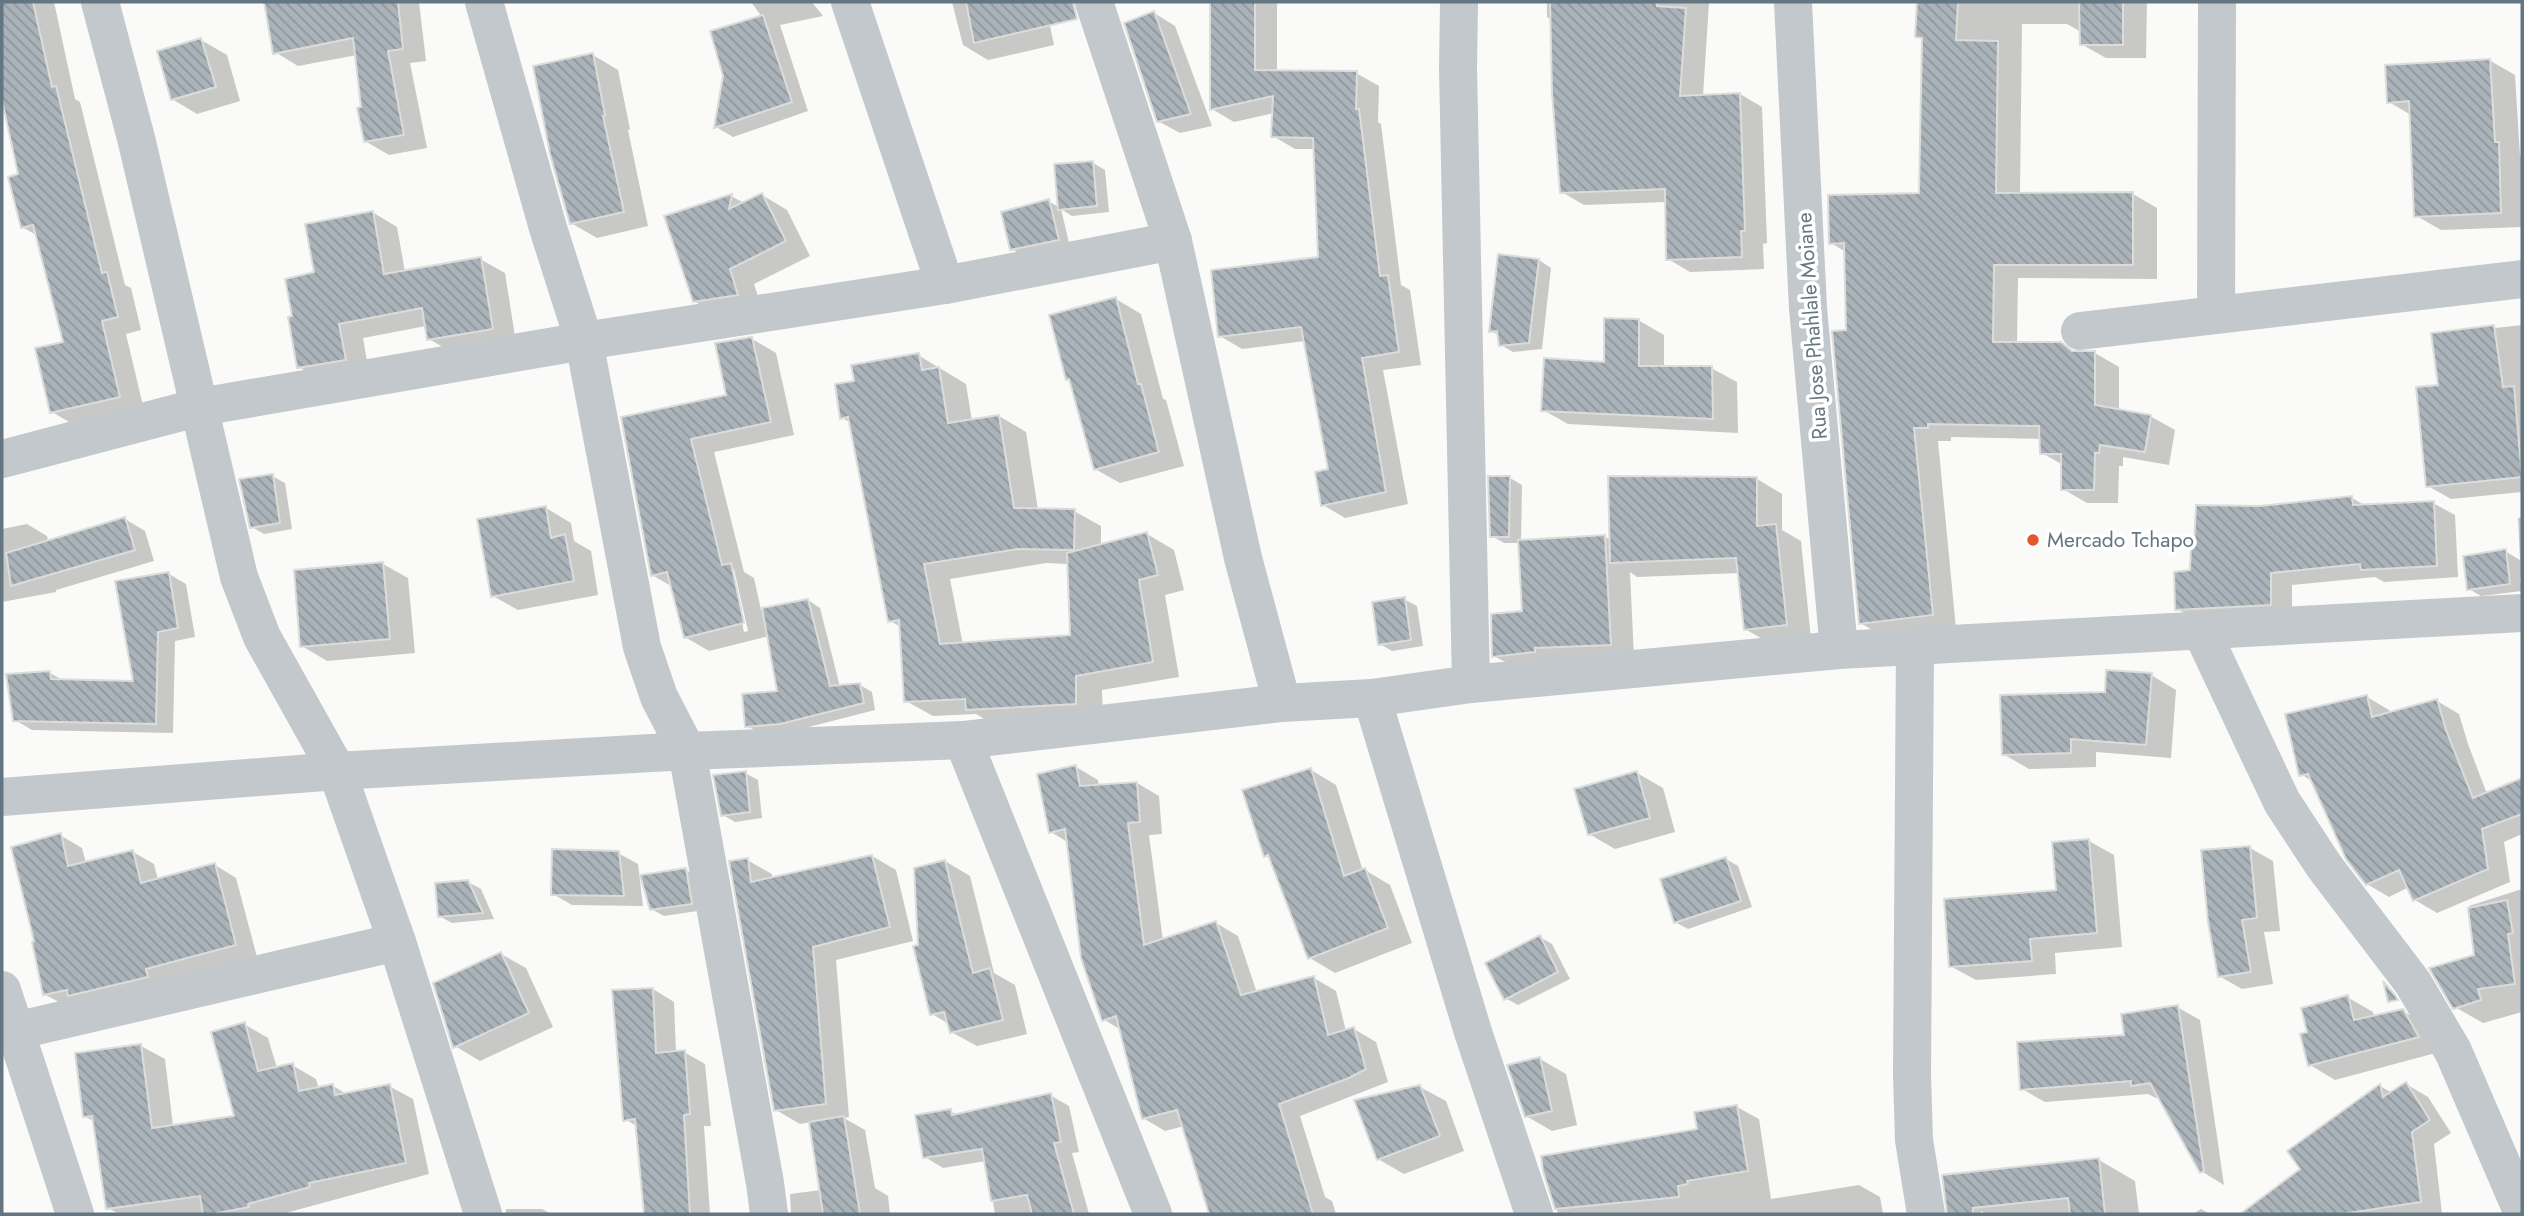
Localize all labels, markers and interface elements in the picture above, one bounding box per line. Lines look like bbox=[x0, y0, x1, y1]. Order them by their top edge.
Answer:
street label: Rua Jose Phahlale Moiane bbox=[1789, 211, 1835, 441]
place label: Mercado Tchapo bbox=[2047, 525, 2194, 555]
marker: Mercado Tchapo bbox=[2025, 532, 2041, 548]

